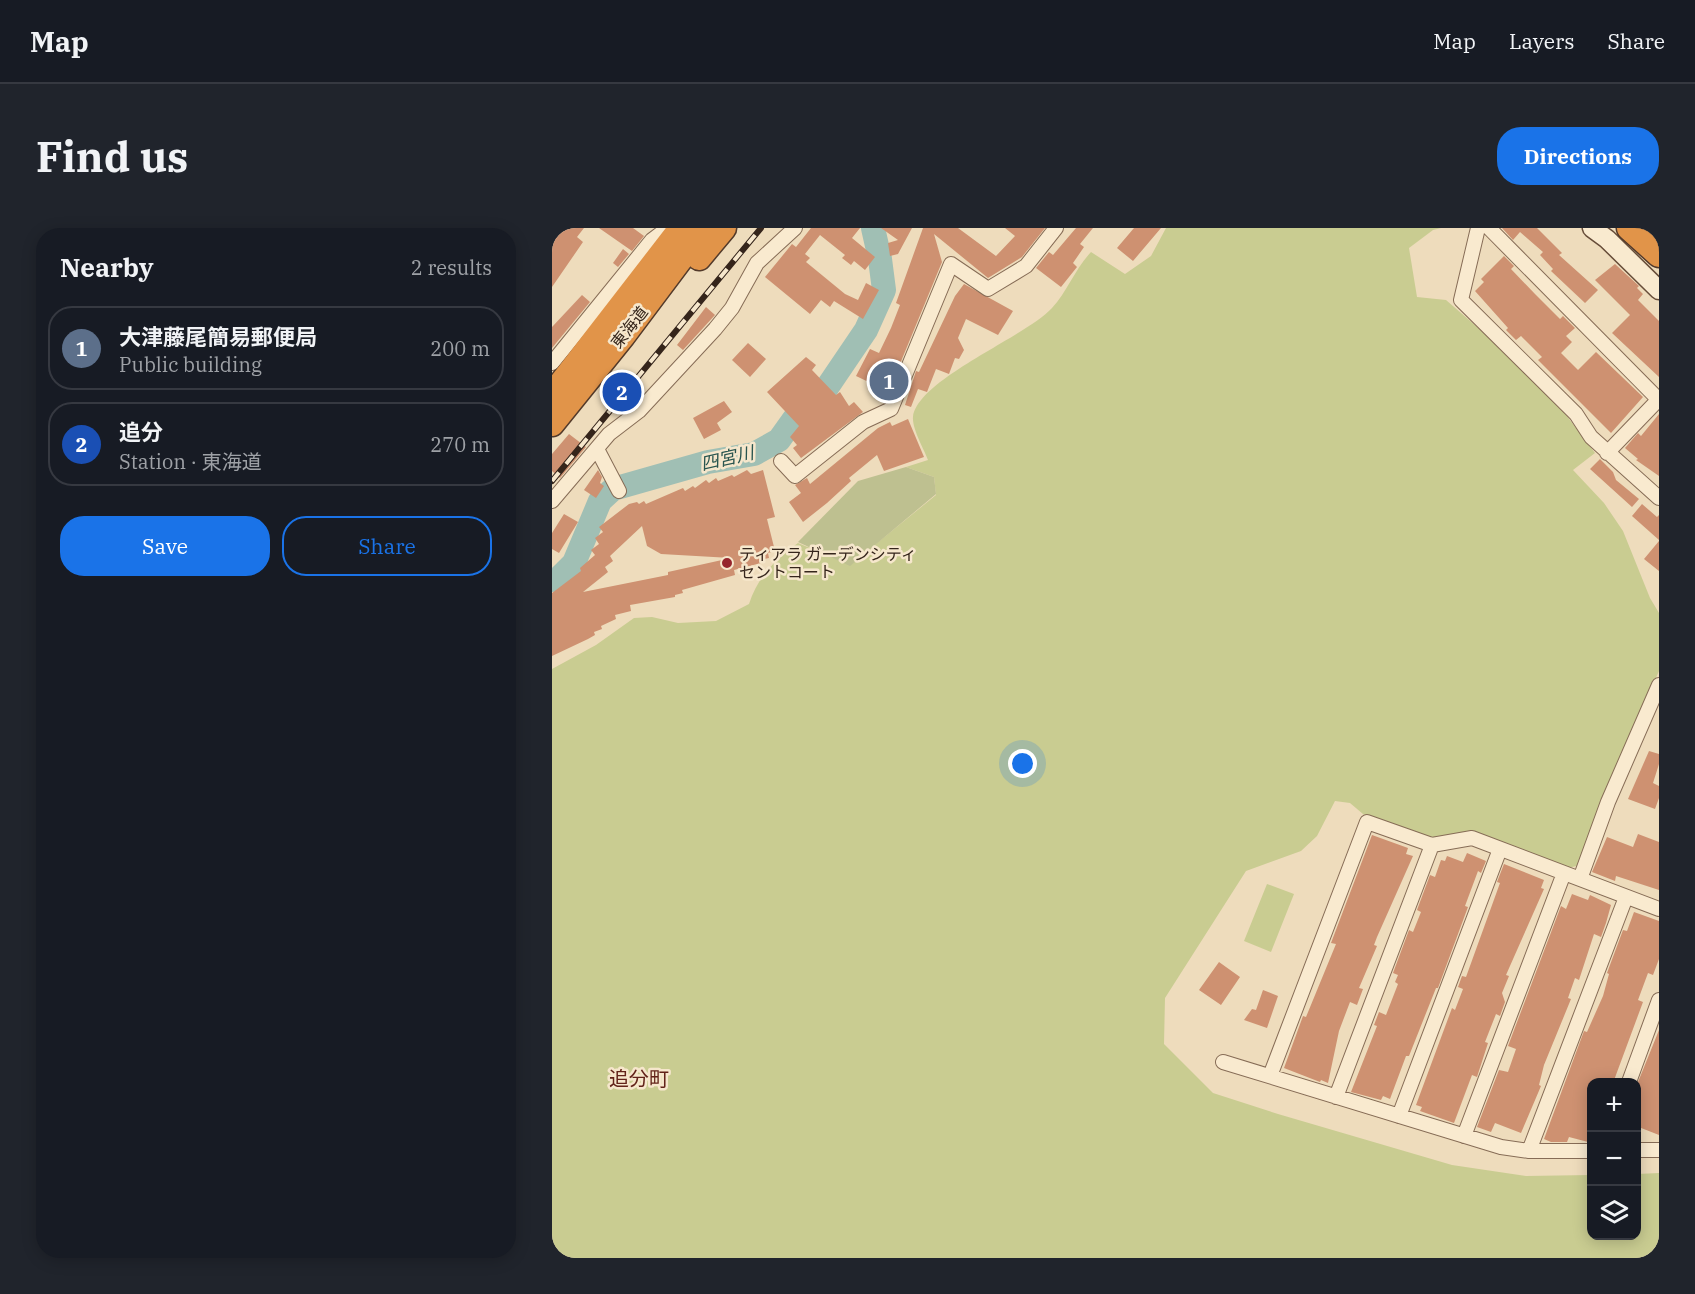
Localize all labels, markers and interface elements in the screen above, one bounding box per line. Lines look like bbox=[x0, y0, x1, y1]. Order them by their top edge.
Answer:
text: Map bbox=[30, 23, 89, 60]
text: Map bbox=[1433, 27, 1476, 55]
text: Layers bbox=[1509, 27, 1575, 55]
text: Share bbox=[1608, 27, 1665, 55]
button: Directions bbox=[1497, 127, 1659, 185]
text: Find us bbox=[36, 129, 188, 184]
text: Nearby bbox=[60, 250, 154, 284]
text: 2 results bbox=[411, 254, 492, 281]
street label: 東海道 bbox=[606, 302, 652, 352]
text: 大津藤尾簡易郵便局 bbox=[119, 322, 317, 351]
text: 1 bbox=[76, 335, 88, 362]
text: 200 m bbox=[430, 335, 490, 362]
text: Public building bbox=[119, 351, 262, 378]
pin: 1 bbox=[870, 358, 908, 404]
pin: 2 bbox=[602, 370, 642, 414]
text: 追分 bbox=[119, 417, 163, 446]
text: 2 bbox=[76, 431, 88, 458]
text: 270 m bbox=[430, 431, 490, 458]
water label: 四宮川 bbox=[698, 440, 758, 475]
text: Station · 東海道 bbox=[119, 448, 262, 475]
button: Save bbox=[60, 516, 270, 576]
button: Share bbox=[282, 516, 492, 576]
place label: ティアラ ガーデンシティ セントコート bbox=[739, 544, 917, 582]
marker: ティアラ ガーデンシティ セントコート bbox=[720, 556, 734, 570]
your location bbox=[1008, 749, 1037, 778]
district label: 追分町 bbox=[609, 1065, 669, 1092]
map controls bbox=[1587, 1078, 1641, 1240]
button: + bbox=[1587, 1078, 1641, 1132]
button: − bbox=[1587, 1132, 1641, 1186]
button: layers bbox=[1587, 1186, 1641, 1240]

